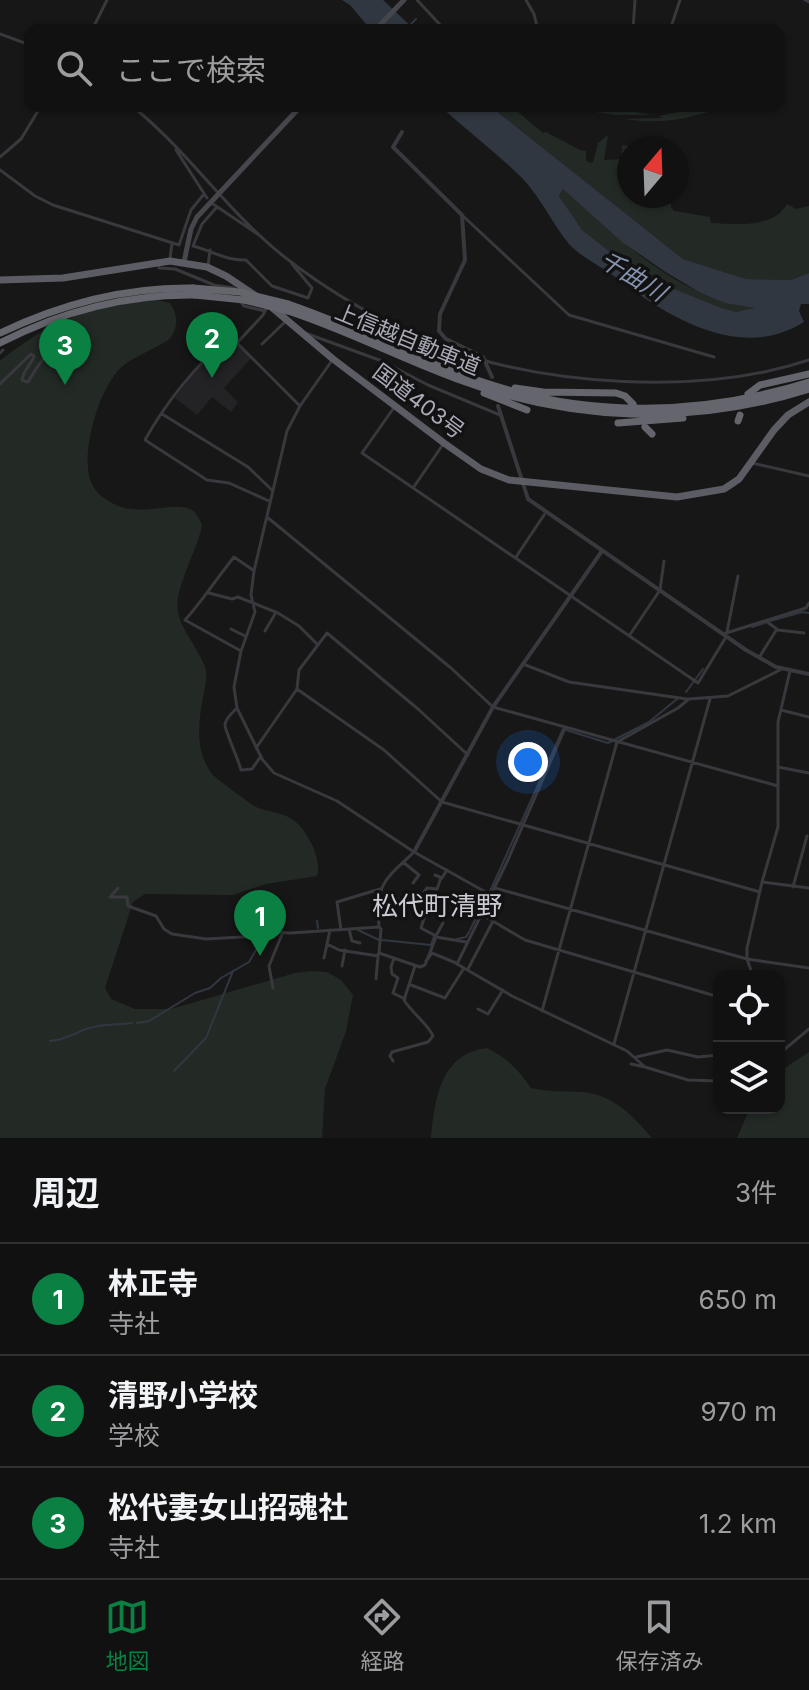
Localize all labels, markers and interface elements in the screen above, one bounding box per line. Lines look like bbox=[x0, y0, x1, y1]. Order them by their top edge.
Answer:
search box bbox=[24, 24, 785, 112]
icon: search bbox=[52, 46, 96, 90]
text: ここで検索 bbox=[116, 52, 266, 88]
north arrow bbox=[617, 136, 689, 208]
water label: 千曲川 bbox=[595, 245, 674, 309]
street label: 上信越自動車道 bbox=[332, 298, 484, 380]
pin: 2 bbox=[186, 312, 238, 378]
pin: 3 bbox=[39, 319, 91, 385]
street label: 国道403号 bbox=[368, 358, 470, 444]
your location bbox=[508, 742, 548, 782]
pin: 1 bbox=[234, 890, 286, 956]
district label: 松代町清野 bbox=[372, 890, 502, 921]
map controls bbox=[713, 970, 785, 1114]
button: locate bbox=[713, 970, 785, 1042]
button: layers bbox=[713, 1042, 785, 1114]
text: 周辺 bbox=[32, 1172, 100, 1213]
text: 3件 bbox=[735, 1177, 777, 1208]
text: 林正寺 bbox=[108, 1265, 198, 1301]
text: 1 bbox=[52, 1284, 64, 1315]
text: 650 m bbox=[699, 1284, 777, 1315]
text: 寺社 bbox=[108, 1308, 160, 1339]
text: 清野小学校 bbox=[108, 1377, 258, 1413]
text: 2 bbox=[50, 1396, 66, 1427]
text: 970 m bbox=[701, 1396, 777, 1427]
text: 学校 bbox=[108, 1420, 160, 1451]
text: 松代妻女山招魂社 bbox=[108, 1489, 348, 1525]
text: 3 bbox=[50, 1508, 66, 1539]
text: 1.2 km bbox=[699, 1508, 777, 1539]
text: 寺社 bbox=[108, 1532, 160, 1563]
tab: 地図 bbox=[105, 1595, 150, 1675]
tab: 経路 bbox=[360, 1595, 405, 1675]
tab: 保存済み bbox=[615, 1595, 704, 1675]

